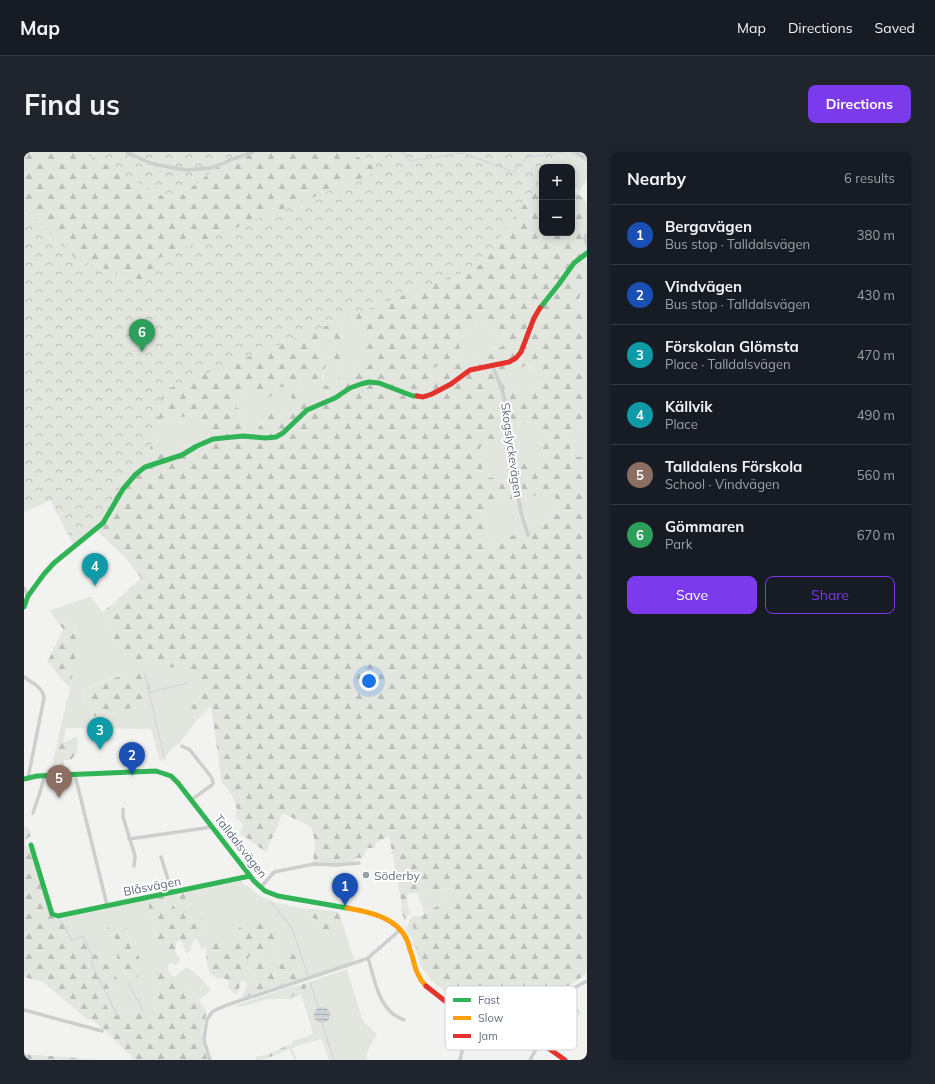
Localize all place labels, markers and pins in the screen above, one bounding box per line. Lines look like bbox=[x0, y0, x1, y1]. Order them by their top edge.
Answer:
pin: 6 bbox=[129, 319, 155, 352]
pin: 4 bbox=[82, 553, 108, 586]
pin: 3 bbox=[87, 717, 113, 750]
pin: 2 bbox=[119, 742, 145, 775]
pin: 5 bbox=[46, 765, 72, 798]
place label: Söderby bbox=[374, 868, 421, 883]
marker: Söderby bbox=[361, 870, 371, 880]
pin: 1 bbox=[332, 873, 358, 906]

